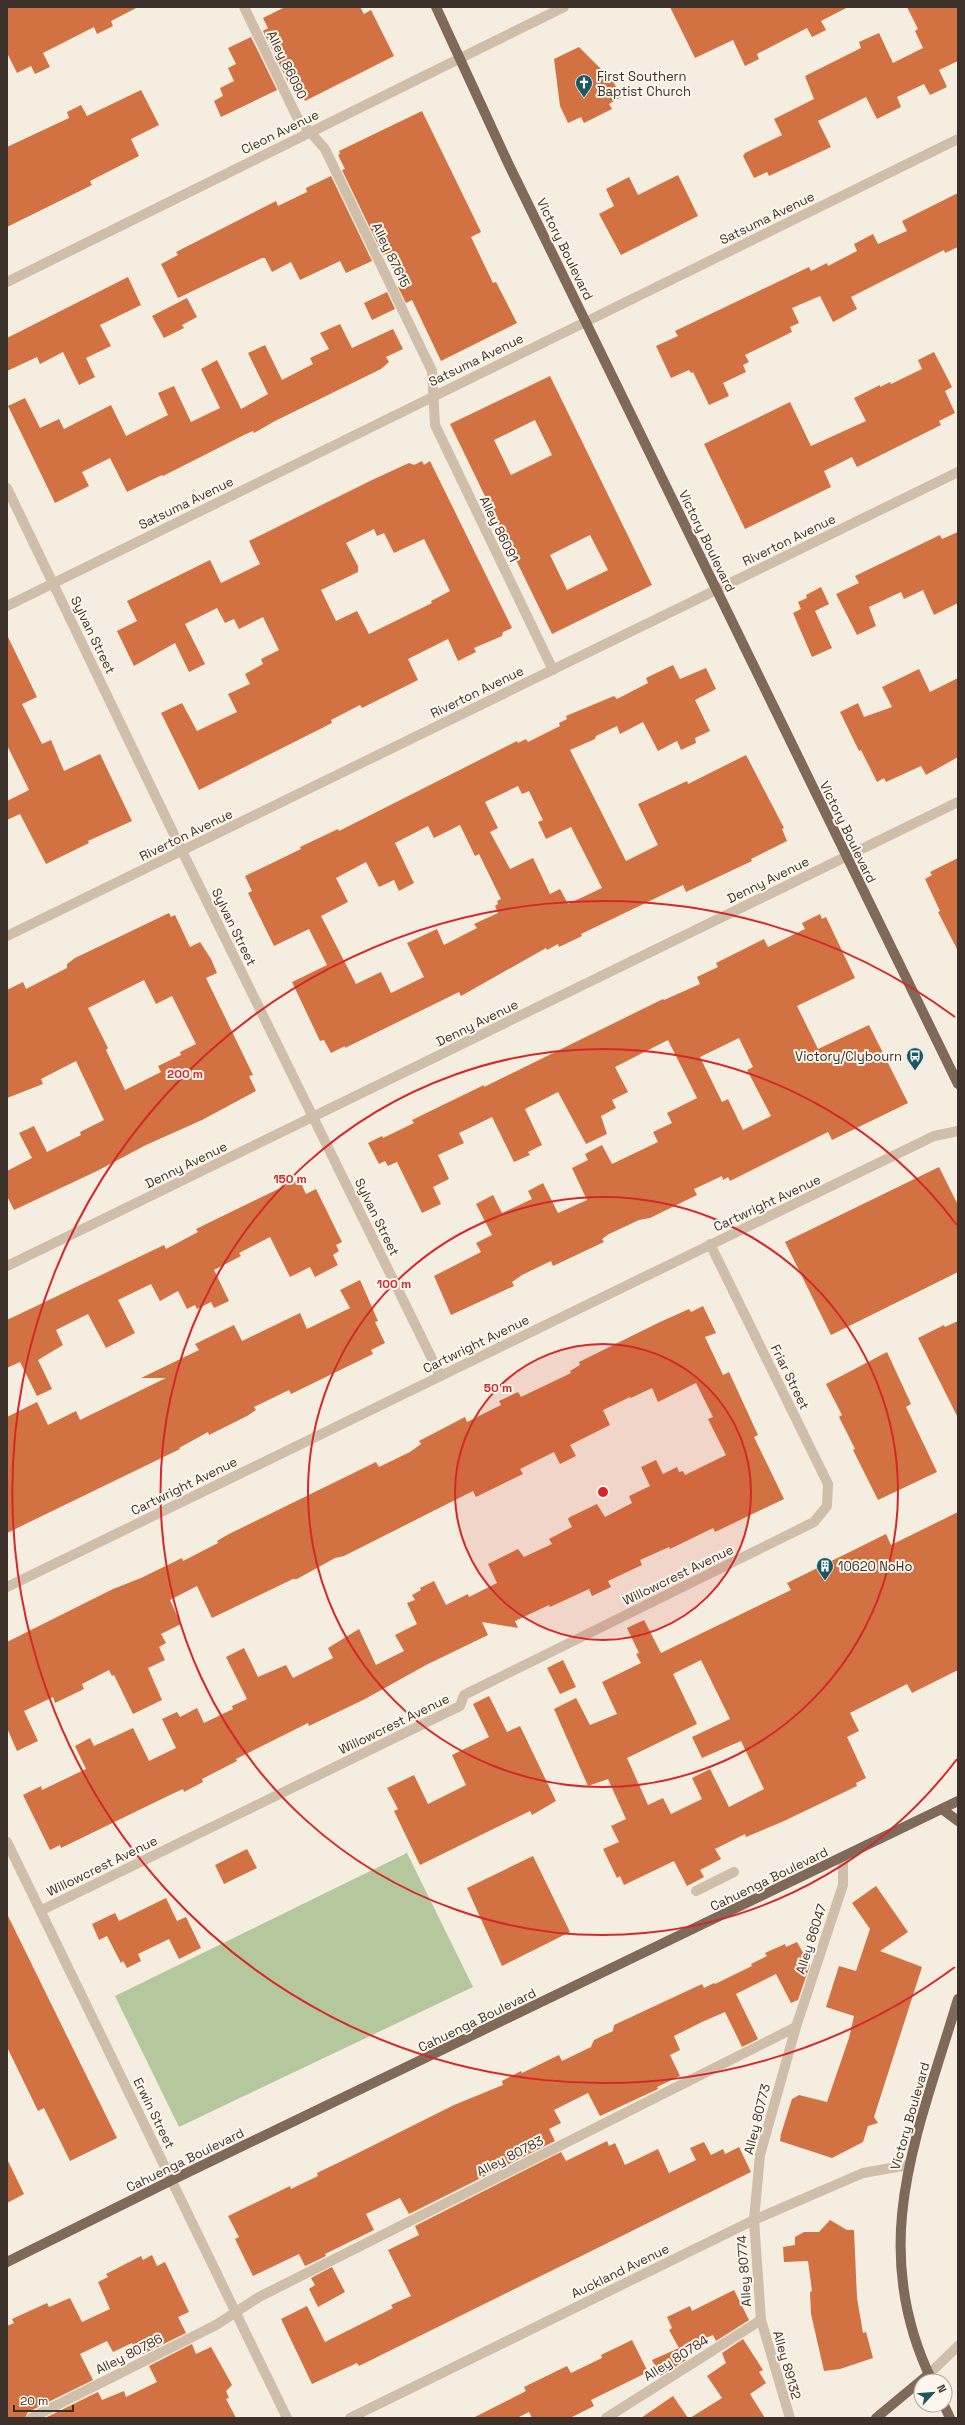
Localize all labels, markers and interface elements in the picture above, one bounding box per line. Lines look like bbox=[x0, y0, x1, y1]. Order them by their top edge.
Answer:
street label: Alley 86090 bbox=[263, 28, 311, 102]
place label: First Southern Baptist Church bbox=[597, 68, 691, 100]
church icon: First Southern Baptist Church bbox=[574, 73, 594, 98]
street label: Cleon Avenue bbox=[238, 106, 322, 158]
street label: Satsuma Avenue bbox=[717, 188, 817, 248]
street label: Victory Boulevard bbox=[533, 195, 597, 303]
street label: Alley 87615 bbox=[368, 220, 414, 290]
street label: Satsuma Avenue bbox=[426, 330, 526, 390]
street label: Satsuma Avenue bbox=[136, 473, 236, 533]
street label: Victory Boulevard bbox=[675, 487, 739, 595]
street label: Alley 86091 bbox=[476, 493, 522, 565]
street label: Riverton Avenue bbox=[740, 510, 838, 570]
street label: Sylvan Street bbox=[67, 593, 119, 677]
street label: Riverton Avenue bbox=[428, 662, 526, 722]
street label: Victory Boulevard bbox=[816, 778, 880, 886]
street label: Riverton Avenue bbox=[137, 805, 235, 865]
street label: Denny Avenue bbox=[724, 853, 812, 907]
street label: Sylvan Street bbox=[208, 885, 260, 969]
street label: Denny Avenue bbox=[433, 996, 521, 1050]
bus stop icon: Victory/Clybourn bbox=[905, 1046, 925, 1071]
place label: Victory/Clybourn bbox=[795, 1048, 902, 1065]
text: 200 m bbox=[167, 1066, 203, 1082]
street label: Denny Avenue bbox=[142, 1138, 230, 1192]
text: 150 m bbox=[273, 1171, 307, 1187]
street label: Cartwright Avenue bbox=[711, 1171, 823, 1235]
street label: Sylvan Street bbox=[351, 1175, 403, 1259]
text: 100 m bbox=[377, 1276, 411, 1292]
street label: Cartwright Avenue bbox=[420, 1311, 532, 1377]
street label: Friar Street bbox=[767, 1342, 813, 1412]
text: 50 m bbox=[484, 1380, 512, 1396]
street label: Cartwright Avenue bbox=[128, 1453, 240, 1519]
centre of rings bbox=[596, 1485, 610, 1499]
street label: Willowcrest Avenue bbox=[620, 1541, 736, 1609]
building icon: 10620 NoHo bbox=[815, 1556, 835, 1581]
place label: 10620 NoHo bbox=[838, 1558, 912, 1575]
street label: Willowcrest Avenue bbox=[336, 1690, 452, 1758]
street label: Willowcrest Avenue bbox=[44, 1832, 160, 1900]
street label: Cahuenga Boulevard bbox=[707, 1843, 831, 1915]
street label: Alley 86047 bbox=[792, 1902, 830, 1976]
street label: Cahuenga Boulevard bbox=[415, 1984, 539, 2056]
street label: Victory Boulevard bbox=[886, 2060, 934, 2172]
street label: Erwin Street bbox=[130, 2075, 178, 2151]
street label: Alley 80773 bbox=[740, 2082, 774, 2156]
street label: Cahuenga Boulevard bbox=[123, 2124, 247, 2196]
street label: Alley 80783 bbox=[474, 2132, 547, 2180]
street label: Alley 80774 bbox=[733, 2235, 755, 2307]
street label: Auckland Avenue bbox=[568, 2240, 672, 2302]
street label: Alley 89132 bbox=[769, 2329, 805, 2401]
street label: Alley 80786 bbox=[93, 2330, 165, 2378]
street label: Alley 80784 bbox=[640, 2331, 712, 2385]
north arrow bbox=[913, 2373, 953, 2413]
text: N bbox=[934, 2382, 950, 2395]
scale bar bbox=[14, 2387, 73, 2413]
text: 20 m bbox=[20, 2393, 48, 2409]

